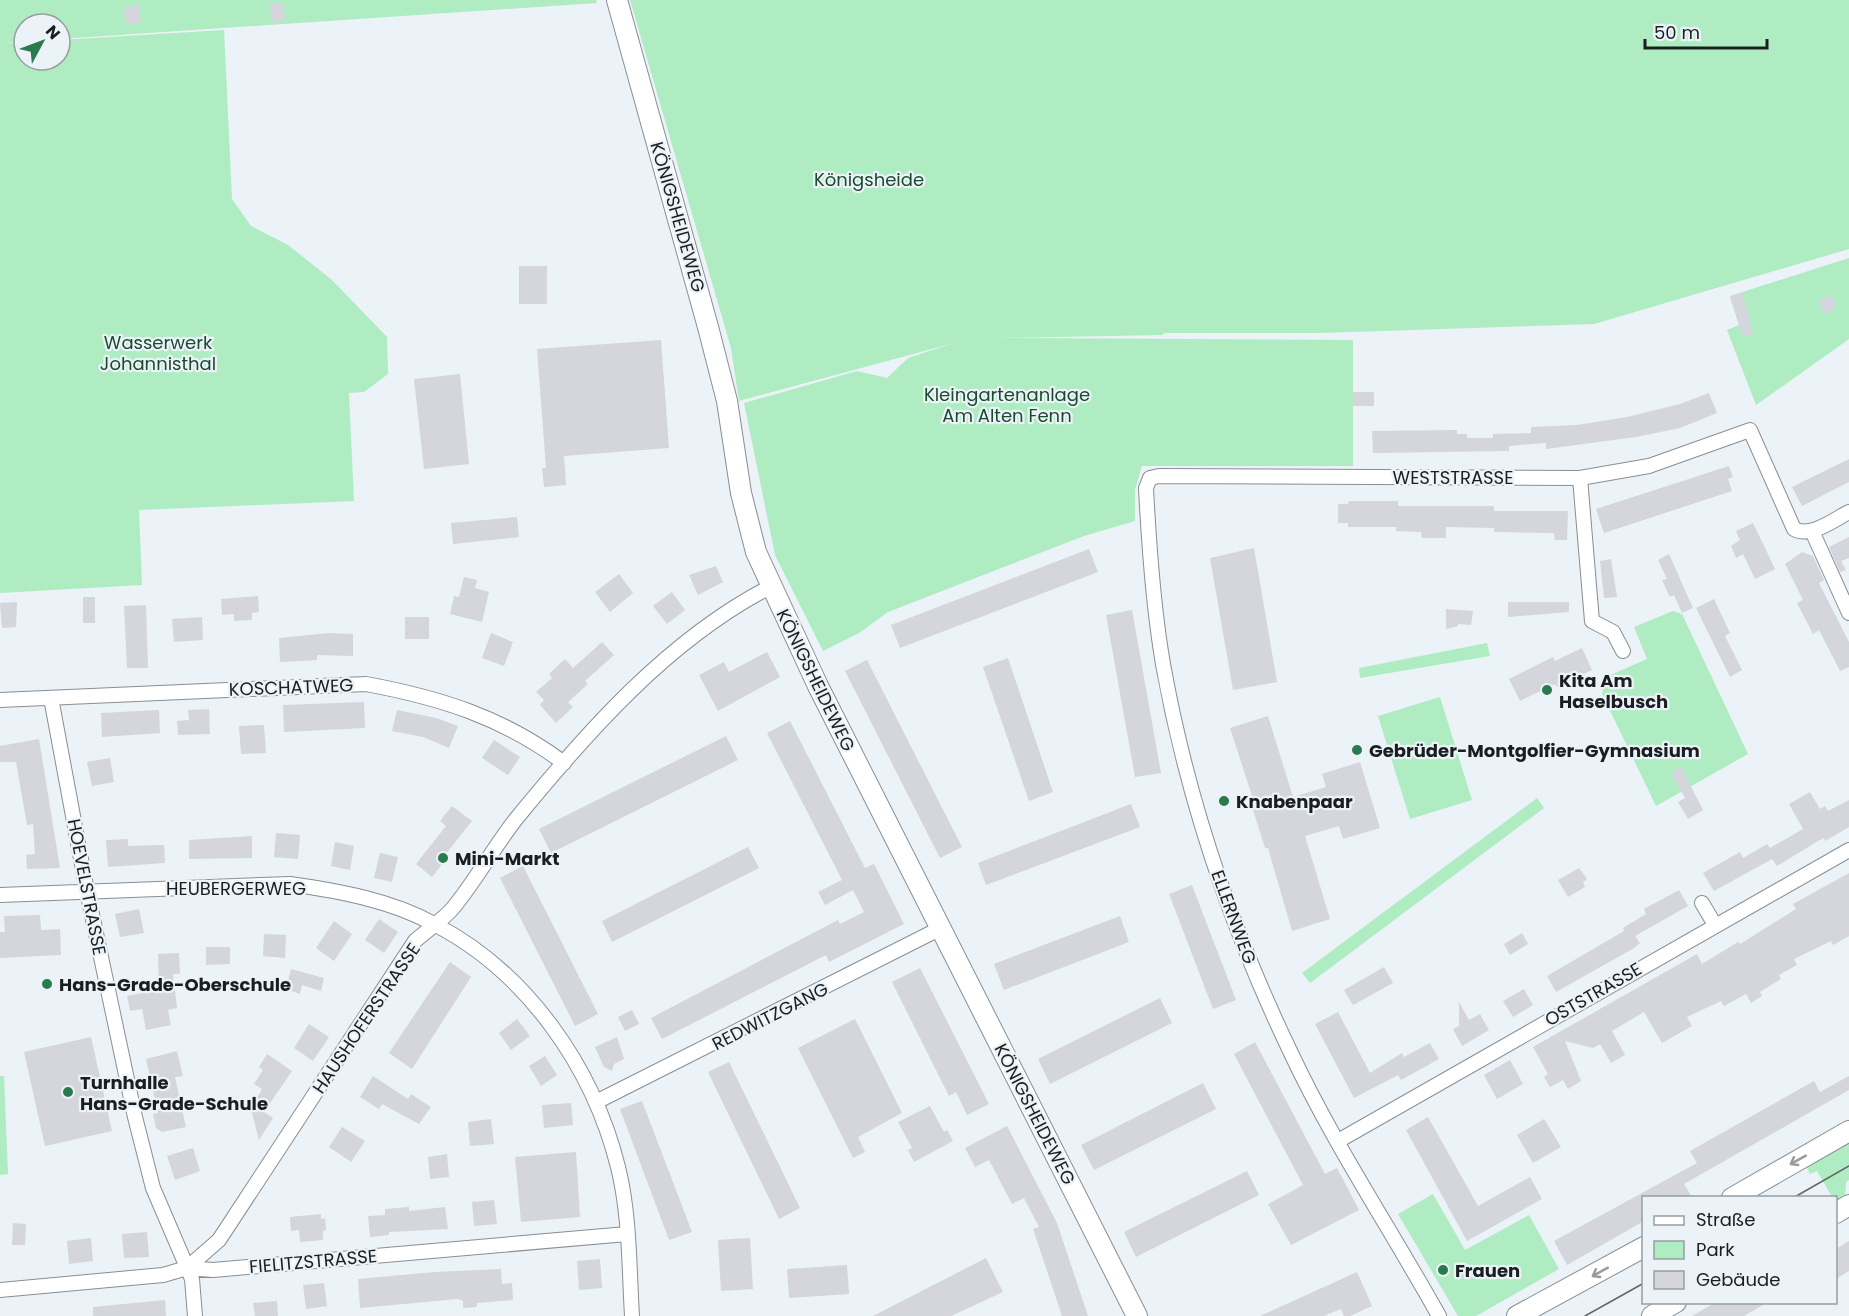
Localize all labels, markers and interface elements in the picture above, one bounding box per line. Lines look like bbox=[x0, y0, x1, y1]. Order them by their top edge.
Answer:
north arrow bbox=[12, 12, 72, 72]
scale bar bbox=[1645, 12, 1766, 50]
text: N bbox=[40, 20, 66, 45]
text: 50 m bbox=[1654, 20, 1700, 45]
street label: KÖNIGSHEIDEWEG bbox=[645, 139, 711, 295]
park label: Königsheide bbox=[814, 167, 924, 192]
park label: Wasserwerk Johannisthal bbox=[100, 330, 216, 376]
park label: Kleingartenanlage Am Alten Fenn bbox=[924, 382, 1090, 428]
street label: WESTSTRASSE bbox=[1393, 465, 1513, 490]
street label: KÖNIGSHEIDEWEG bbox=[771, 605, 861, 755]
place label: Kita Am Haselbusch bbox=[1559, 668, 1668, 714]
street label: KOSCHATWEG bbox=[228, 672, 354, 702]
marker: Kita Am Haselbusch bbox=[1540, 683, 1554, 697]
place label: Gebrüder-Montgolfier-Gymnasium bbox=[1369, 738, 1700, 763]
marker: Gebrüder-Montgolfier-Gymnasium bbox=[1350, 743, 1364, 757]
place label: Knabenpaar bbox=[1236, 789, 1353, 814]
marker: Knabenpaar bbox=[1217, 794, 1231, 808]
street label: HOEVELSTRASSE bbox=[61, 817, 113, 957]
place label: Mini-Markt bbox=[455, 846, 560, 871]
marker: Mini-Markt bbox=[436, 851, 450, 865]
street label: ELLERNWEG bbox=[1205, 866, 1263, 968]
street label: HEUBERGERWEG bbox=[166, 876, 306, 901]
street label: HAUSHOFERSTRASSE bbox=[306, 938, 426, 1098]
street label: OSTSTRASSE bbox=[1540, 956, 1646, 1032]
place label: Hans-Grade-Oberschule bbox=[59, 972, 291, 997]
street label: REDWITZGANG bbox=[708, 976, 832, 1056]
marker: Hans-Grade-Oberschule bbox=[40, 977, 54, 991]
street label: KÖNIGSHEIDEWEG bbox=[989, 1039, 1081, 1189]
place label: Turnhalle Hans-Grade-Schule bbox=[80, 1070, 268, 1116]
marker: Turnhalle Hans-Grade-Schule bbox=[61, 1085, 75, 1099]
one-way arrow bbox=[1790, 1154, 1807, 1166]
legend bbox=[1642, 1196, 1837, 1304]
text: Straße bbox=[1696, 1207, 1755, 1232]
text: Park bbox=[1696, 1237, 1735, 1262]
street label: FIELITZSTRASSE bbox=[248, 1243, 378, 1279]
place label: Frauen bbox=[1455, 1258, 1520, 1283]
marker: Frauen bbox=[1436, 1263, 1450, 1277]
one-way arrow bbox=[1592, 1267, 1610, 1278]
text: Gebäude bbox=[1696, 1267, 1780, 1292]

